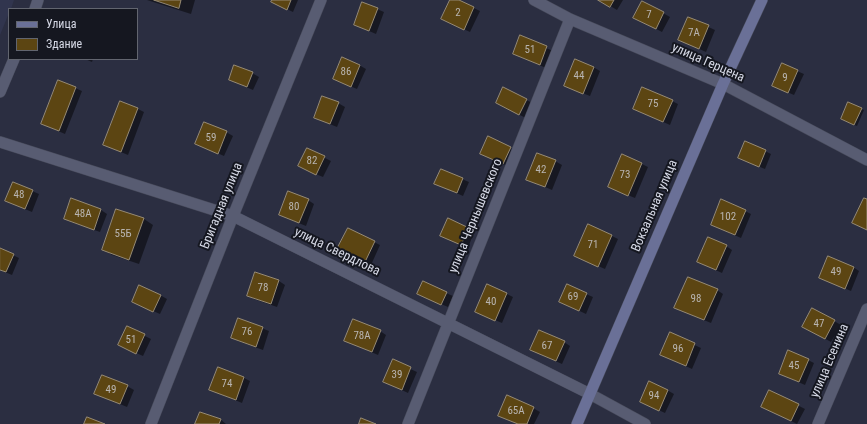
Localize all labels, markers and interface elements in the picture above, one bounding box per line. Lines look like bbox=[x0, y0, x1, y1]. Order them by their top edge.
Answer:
house number: 2 bbox=[455, 6, 461, 20]
legend bbox=[8, 8, 138, 60]
house number: 7 bbox=[646, 8, 652, 22]
text: Улица bbox=[46, 17, 76, 31]
house number: 7А bbox=[688, 26, 700, 40]
text: Здание bbox=[46, 37, 82, 51]
street label: улица Герцена bbox=[669, 40, 747, 86]
house number: 51 bbox=[525, 43, 535, 57]
house number: 86 bbox=[341, 65, 351, 79]
house number: 44 bbox=[574, 69, 584, 83]
house number: 9 bbox=[782, 71, 788, 85]
house number: 75 bbox=[648, 97, 658, 111]
house number: 59 bbox=[206, 131, 216, 145]
house number: 82 bbox=[307, 154, 317, 168]
street label: улица Чернышевского bbox=[446, 157, 506, 275]
street label: Вокзальная улица bbox=[629, 158, 681, 254]
street label: Бригадная улица bbox=[198, 161, 246, 251]
house number: 42 bbox=[536, 163, 546, 177]
house number: 73 bbox=[620, 168, 630, 182]
house number: 48 bbox=[14, 188, 24, 202]
house number: 80 bbox=[289, 200, 299, 214]
house number: 48А bbox=[74, 207, 92, 221]
house number: 102 bbox=[720, 210, 736, 224]
street label: улица Свердлова bbox=[291, 224, 383, 280]
house number: 55Б bbox=[115, 227, 131, 241]
house number: 71 bbox=[588, 238, 598, 252]
house number: 49 bbox=[831, 265, 841, 279]
house number: 78 bbox=[258, 281, 268, 295]
house number: 69 bbox=[568, 290, 578, 304]
house number: 98 bbox=[691, 292, 701, 306]
house number: 40 bbox=[486, 295, 496, 309]
house number: 47 bbox=[814, 317, 824, 331]
street label: улица Есенина bbox=[807, 322, 853, 400]
house number: 76 bbox=[242, 325, 252, 339]
house number: 78А bbox=[353, 329, 371, 343]
house number: 51 bbox=[126, 333, 136, 347]
house number: 67 bbox=[542, 339, 552, 353]
house number: 96 bbox=[673, 342, 683, 356]
house number: 45 bbox=[789, 359, 799, 373]
house number: 39 bbox=[392, 368, 402, 382]
house number: 74 bbox=[222, 377, 232, 391]
house number: 49 bbox=[106, 383, 116, 397]
house number: 94 bbox=[649, 389, 659, 403]
house number: 65А bbox=[507, 404, 525, 418]

